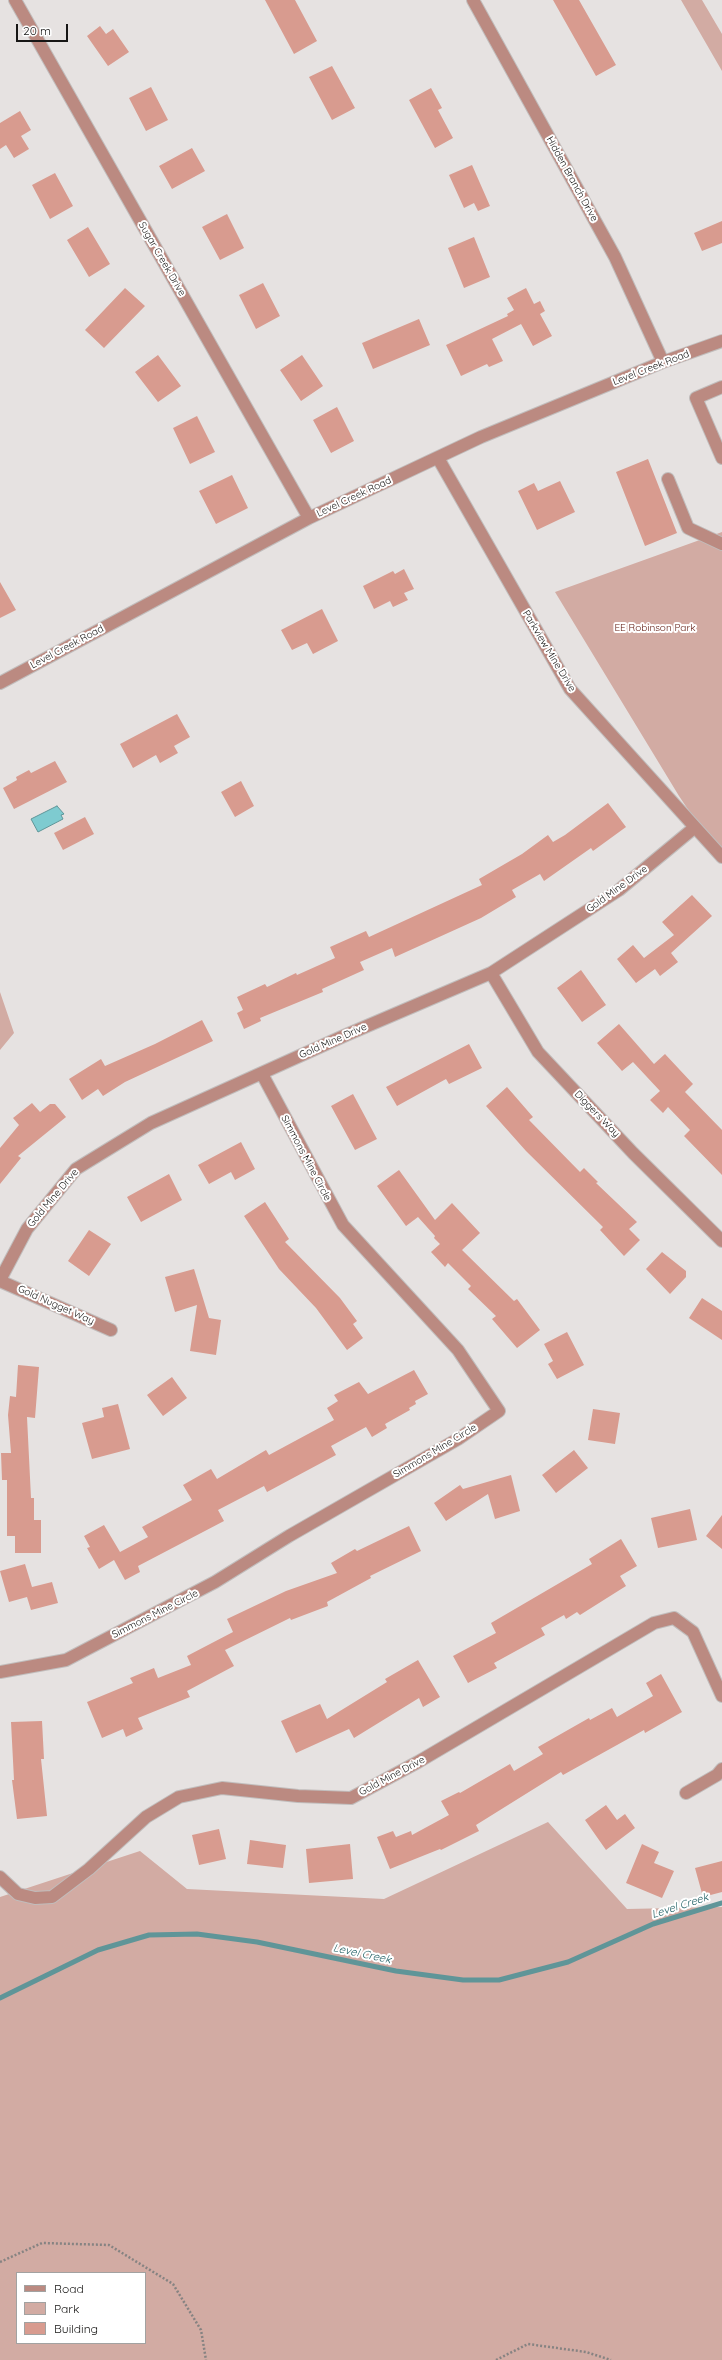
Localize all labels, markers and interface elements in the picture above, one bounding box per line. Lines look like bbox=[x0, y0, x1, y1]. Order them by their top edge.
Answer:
scale bar bbox=[18, 16, 70, 42]
text: 20 m bbox=[23, 23, 51, 38]
street label: Hidden Branch Drive bbox=[544, 134, 600, 224]
street label: Sugar Creek Drive bbox=[136, 220, 188, 298]
street label: Level Creek Road bbox=[611, 348, 691, 388]
street label: Level Creek Road bbox=[315, 474, 393, 520]
street label: Parkview Mine Drive bbox=[520, 608, 578, 694]
park label: EE Robinson Park bbox=[614, 622, 696, 634]
street label: Level Creek Road bbox=[28, 623, 106, 671]
street label: Gold Mine Drive bbox=[584, 863, 650, 915]
street label: Gold Mine Drive bbox=[297, 1021, 369, 1061]
street label: Diggers Way bbox=[572, 1088, 622, 1140]
street label: Simmons Mine Circle bbox=[278, 1113, 334, 1203]
street label: Gold Mine Drive bbox=[25, 1166, 81, 1230]
street label: Gold Nugget Way bbox=[16, 1283, 96, 1327]
street label: Simmons Mine Circle bbox=[391, 1421, 479, 1481]
street label: Simmons Mine Circle bbox=[110, 1587, 200, 1641]
street label: Gold Mine Drive bbox=[357, 1754, 427, 1798]
water label: Level Creek bbox=[650, 1891, 710, 1921]
water label: Level Creek bbox=[332, 1941, 392, 1967]
legend bbox=[16, 2272, 146, 2344]
text: Road bbox=[54, 2281, 84, 2296]
text: Park bbox=[54, 2301, 79, 2316]
text: Building bbox=[54, 2321, 98, 2336]

